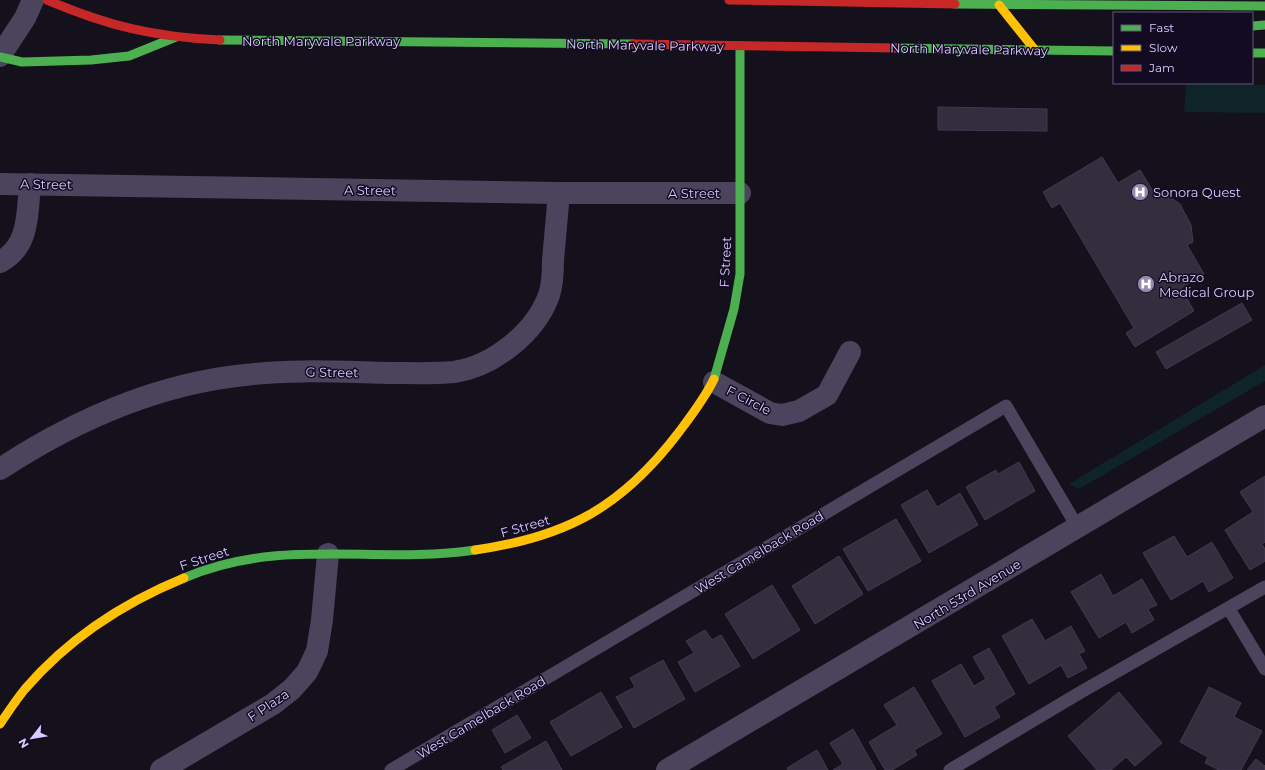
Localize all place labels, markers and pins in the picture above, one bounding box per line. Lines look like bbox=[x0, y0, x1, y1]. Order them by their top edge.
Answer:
hospital icon: Sonora Quest bbox=[1130, 182, 1150, 202]
place label: Sonora Quest bbox=[1153, 184, 1241, 200]
place label: Abrazo Medical Group bbox=[1159, 269, 1254, 300]
hospital icon: Abrazo Medical Group bbox=[1136, 274, 1156, 294]

